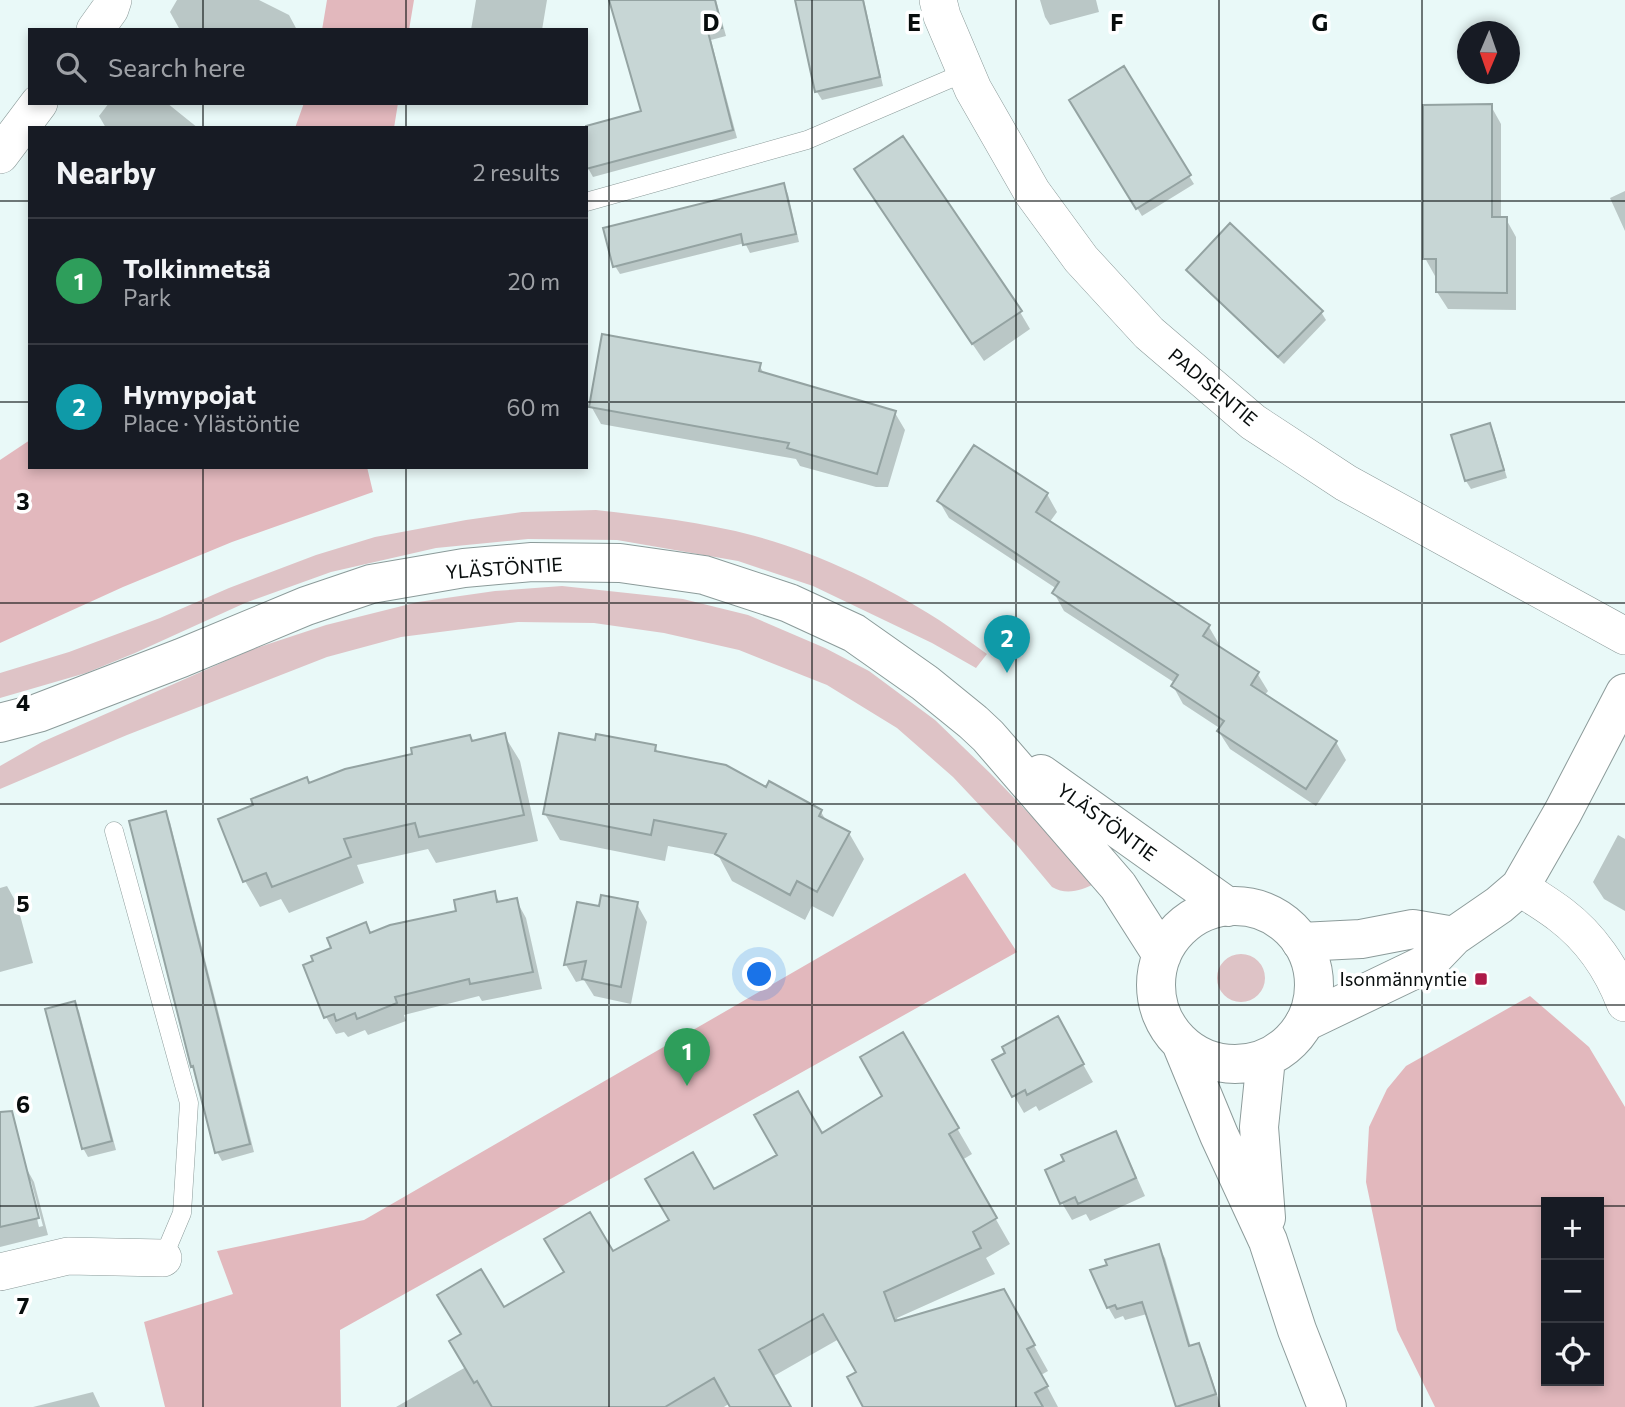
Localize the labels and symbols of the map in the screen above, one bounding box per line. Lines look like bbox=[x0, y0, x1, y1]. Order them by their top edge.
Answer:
text: D bbox=[703, 8, 720, 36]
text: E bbox=[907, 8, 921, 36]
text: F bbox=[1110, 8, 1124, 36]
text: G bbox=[1312, 8, 1328, 36]
north arrow bbox=[1457, 21, 1520, 84]
street label: PADISENTIE bbox=[1164, 343, 1262, 430]
text: 3 bbox=[16, 487, 30, 515]
street label: YLÄSTÖNTIE bbox=[445, 552, 563, 583]
pin: 2 bbox=[984, 615, 1030, 673]
text: 4 bbox=[16, 688, 30, 716]
street label: YLÄSTÖNTIE bbox=[1053, 778, 1162, 865]
text: 5 bbox=[16, 889, 30, 917]
your location bbox=[742, 957, 776, 991]
place label: Isonmännyntie bbox=[1339, 967, 1467, 990]
marker: Isonmännyntie bbox=[1473, 971, 1489, 987]
pin: 1 bbox=[664, 1028, 710, 1086]
text: 6 bbox=[16, 1090, 30, 1118]
text: 7 bbox=[17, 1291, 29, 1319]

